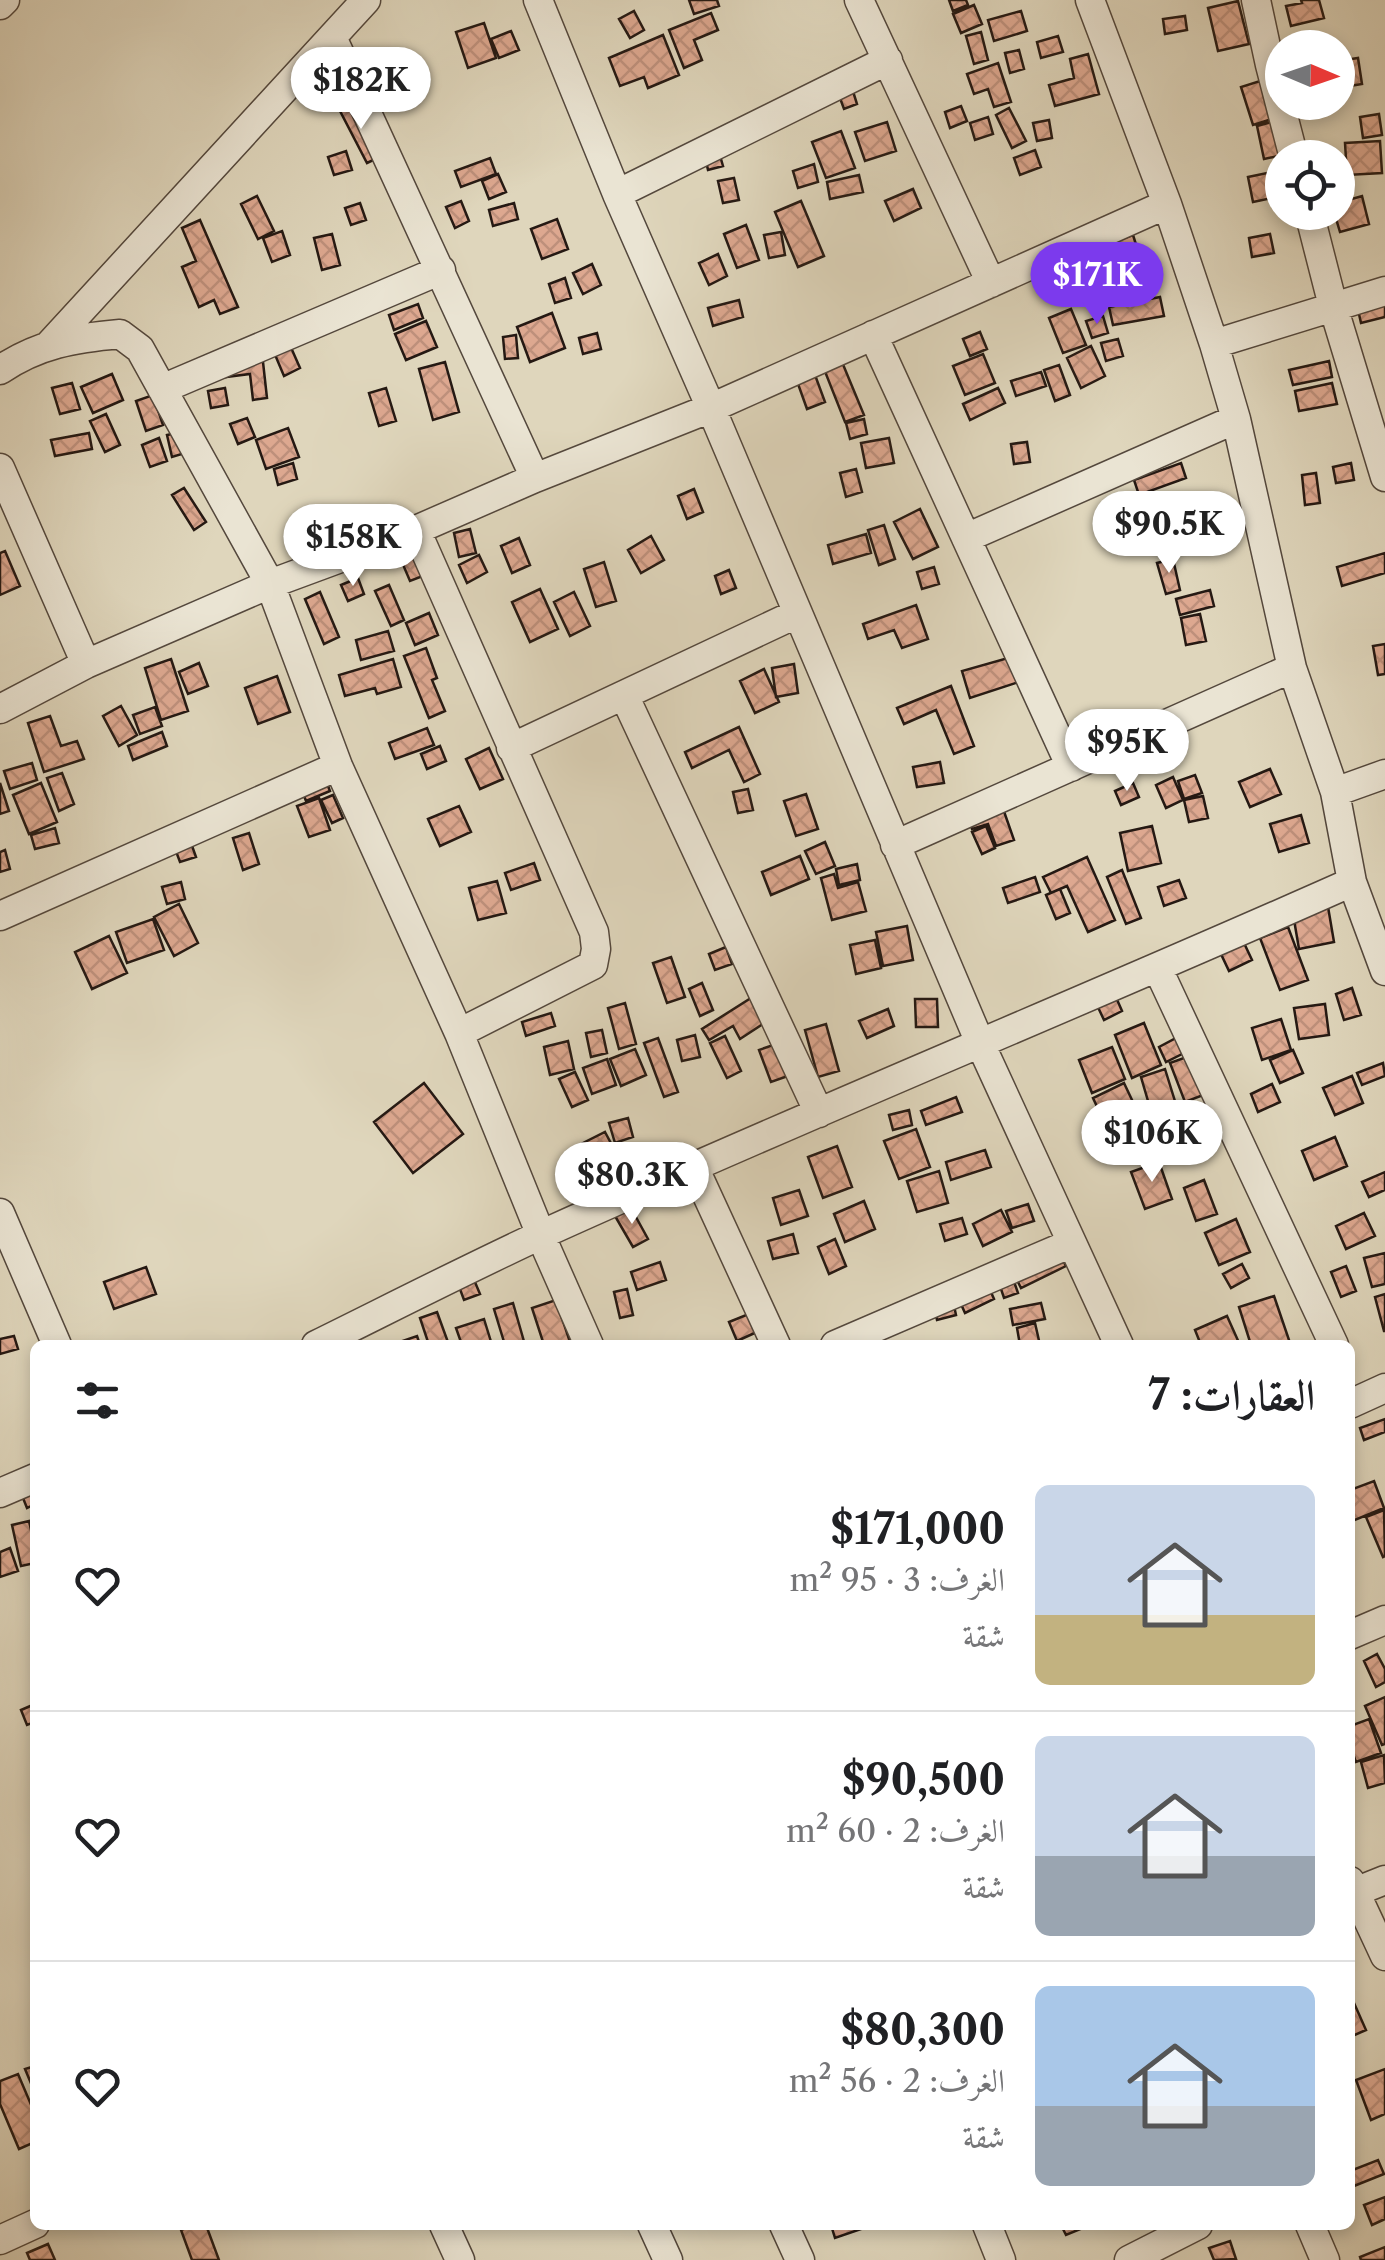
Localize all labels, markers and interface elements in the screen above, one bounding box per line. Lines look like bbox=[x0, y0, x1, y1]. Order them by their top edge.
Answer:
north arrow bbox=[1265, 30, 1355, 120]
map controls bbox=[1265, 30, 1355, 230]
pin: $182K bbox=[291, 47, 431, 132]
text: $182K bbox=[313, 60, 409, 99]
button: locate bbox=[1265, 140, 1355, 230]
pin: $171K bbox=[1027, 242, 1167, 327]
text: $171K bbox=[1053, 255, 1141, 294]
pin: $90.5K bbox=[1088, 491, 1250, 576]
pin: $158K bbox=[283, 504, 423, 589]
text: $90.5K bbox=[1114, 504, 1224, 543]
text: $158K bbox=[305, 517, 401, 556]
pin: $95K bbox=[1068, 709, 1186, 794]
text: $95K bbox=[1087, 722, 1167, 761]
pin: $106K bbox=[1082, 1100, 1222, 1185]
text: $106K bbox=[1103, 1113, 1201, 1152]
pin: $80.3K bbox=[551, 1142, 713, 1227]
text: $80.3K bbox=[577, 1155, 687, 1194]
text: العقارات: 7 bbox=[1148, 1369, 1315, 1421]
icon: filters bbox=[70, 1373, 125, 1428]
text: $171,000 bbox=[831, 1503, 1005, 1555]
icon: home bbox=[1115, 1525, 1235, 1645]
icon: heart bbox=[70, 1558, 125, 1613]
text: الغرف: 3 · 95 m² bbox=[790, 1560, 1005, 1599]
text: شقة bbox=[963, 1616, 1005, 1655]
text: $90,500 bbox=[842, 1754, 1005, 1806]
icon: home bbox=[1115, 1776, 1235, 1896]
icon: heart bbox=[70, 1809, 125, 1864]
text: الغرف: 2 · 60 m² bbox=[786, 1811, 1005, 1850]
text: شقة bbox=[963, 1867, 1005, 1906]
text: $80,300 bbox=[841, 2004, 1005, 2056]
icon: home bbox=[1115, 2026, 1235, 2146]
icon: heart bbox=[70, 2059, 125, 2114]
text: الغرف: 2 · 56 m² bbox=[789, 2061, 1005, 2100]
text: شقة bbox=[963, 2117, 1005, 2156]

